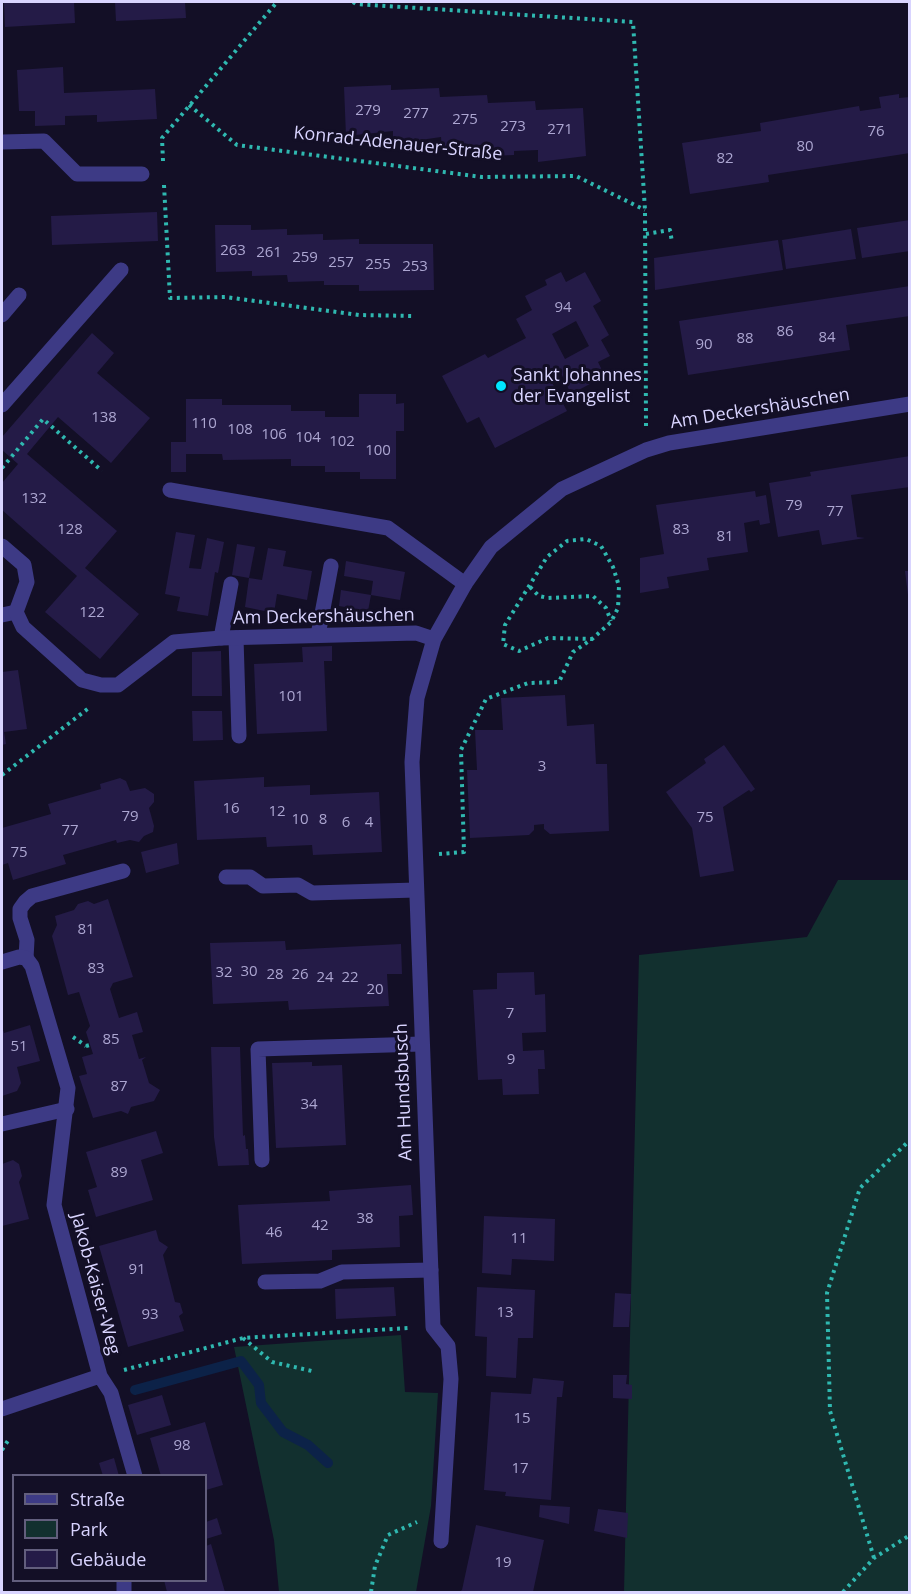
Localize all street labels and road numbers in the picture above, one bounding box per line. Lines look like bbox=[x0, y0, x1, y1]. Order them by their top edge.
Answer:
street label: Konrad-Adenauer-Straße bbox=[293, 122, 503, 166]
street label: Am Deckershäuschen bbox=[669, 384, 851, 434]
street label: Am Deckershäuschen bbox=[233, 605, 415, 629]
street label: Am Hundsbusch bbox=[391, 1023, 417, 1161]
street label: Jakob-Kaiser-Weg bbox=[66, 1211, 124, 1357]

